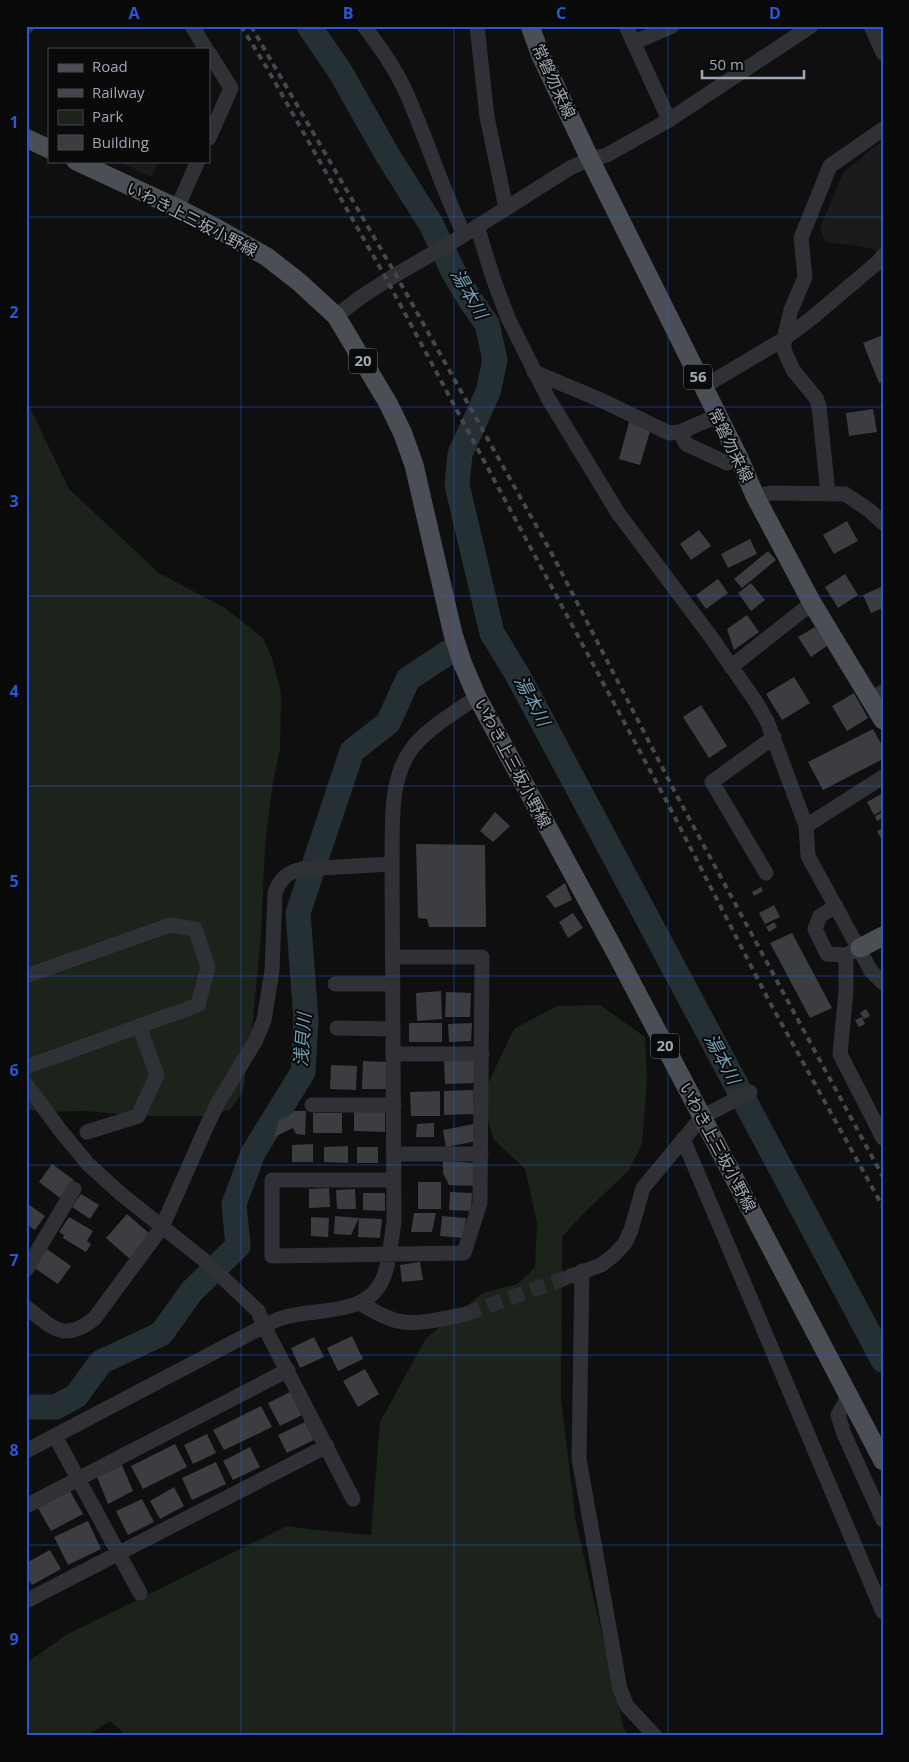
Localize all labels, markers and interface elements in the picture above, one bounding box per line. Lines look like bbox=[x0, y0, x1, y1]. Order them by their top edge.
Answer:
text: A bbox=[128, 2, 140, 24]
text: B bbox=[343, 2, 353, 24]
text: C bbox=[556, 2, 566, 24]
text: D bbox=[769, 2, 781, 24]
street label: 常磐勿来線 bbox=[527, 40, 581, 122]
legend bbox=[48, 48, 210, 162]
scale bar bbox=[702, 48, 804, 80]
text: 50 m bbox=[709, 54, 744, 74]
text: Road bbox=[92, 56, 128, 76]
text: Railway bbox=[92, 82, 145, 102]
text: Park bbox=[92, 106, 123, 126]
text: 1 bbox=[9, 111, 19, 133]
text: Building bbox=[92, 132, 149, 152]
street label: いわき上三坂小野線 bbox=[123, 177, 261, 261]
water label: 湯本川 bbox=[446, 264, 495, 325]
text: 2 bbox=[9, 301, 19, 323]
road number: 20 bbox=[349, 348, 377, 374]
road number: 56 bbox=[684, 364, 712, 390]
street label: 常磐勿来線 bbox=[704, 404, 758, 486]
text: 3 bbox=[9, 490, 19, 512]
water label: 湯本川 bbox=[510, 671, 557, 732]
text: 4 bbox=[9, 680, 19, 702]
street label: いわき上三坂小野線 bbox=[469, 694, 557, 832]
text: 5 bbox=[9, 870, 19, 892]
water label: 浅貝川 bbox=[288, 1010, 316, 1068]
water label: 湯本川 bbox=[700, 1029, 747, 1090]
road number: 20 bbox=[651, 1034, 679, 1058]
text: 6 bbox=[9, 1059, 19, 1081]
street label: いわき上三坂小野線 bbox=[674, 1078, 762, 1216]
text: 7 bbox=[9, 1249, 19, 1271]
text: 8 bbox=[9, 1439, 19, 1461]
text: 9 bbox=[9, 1628, 19, 1650]

